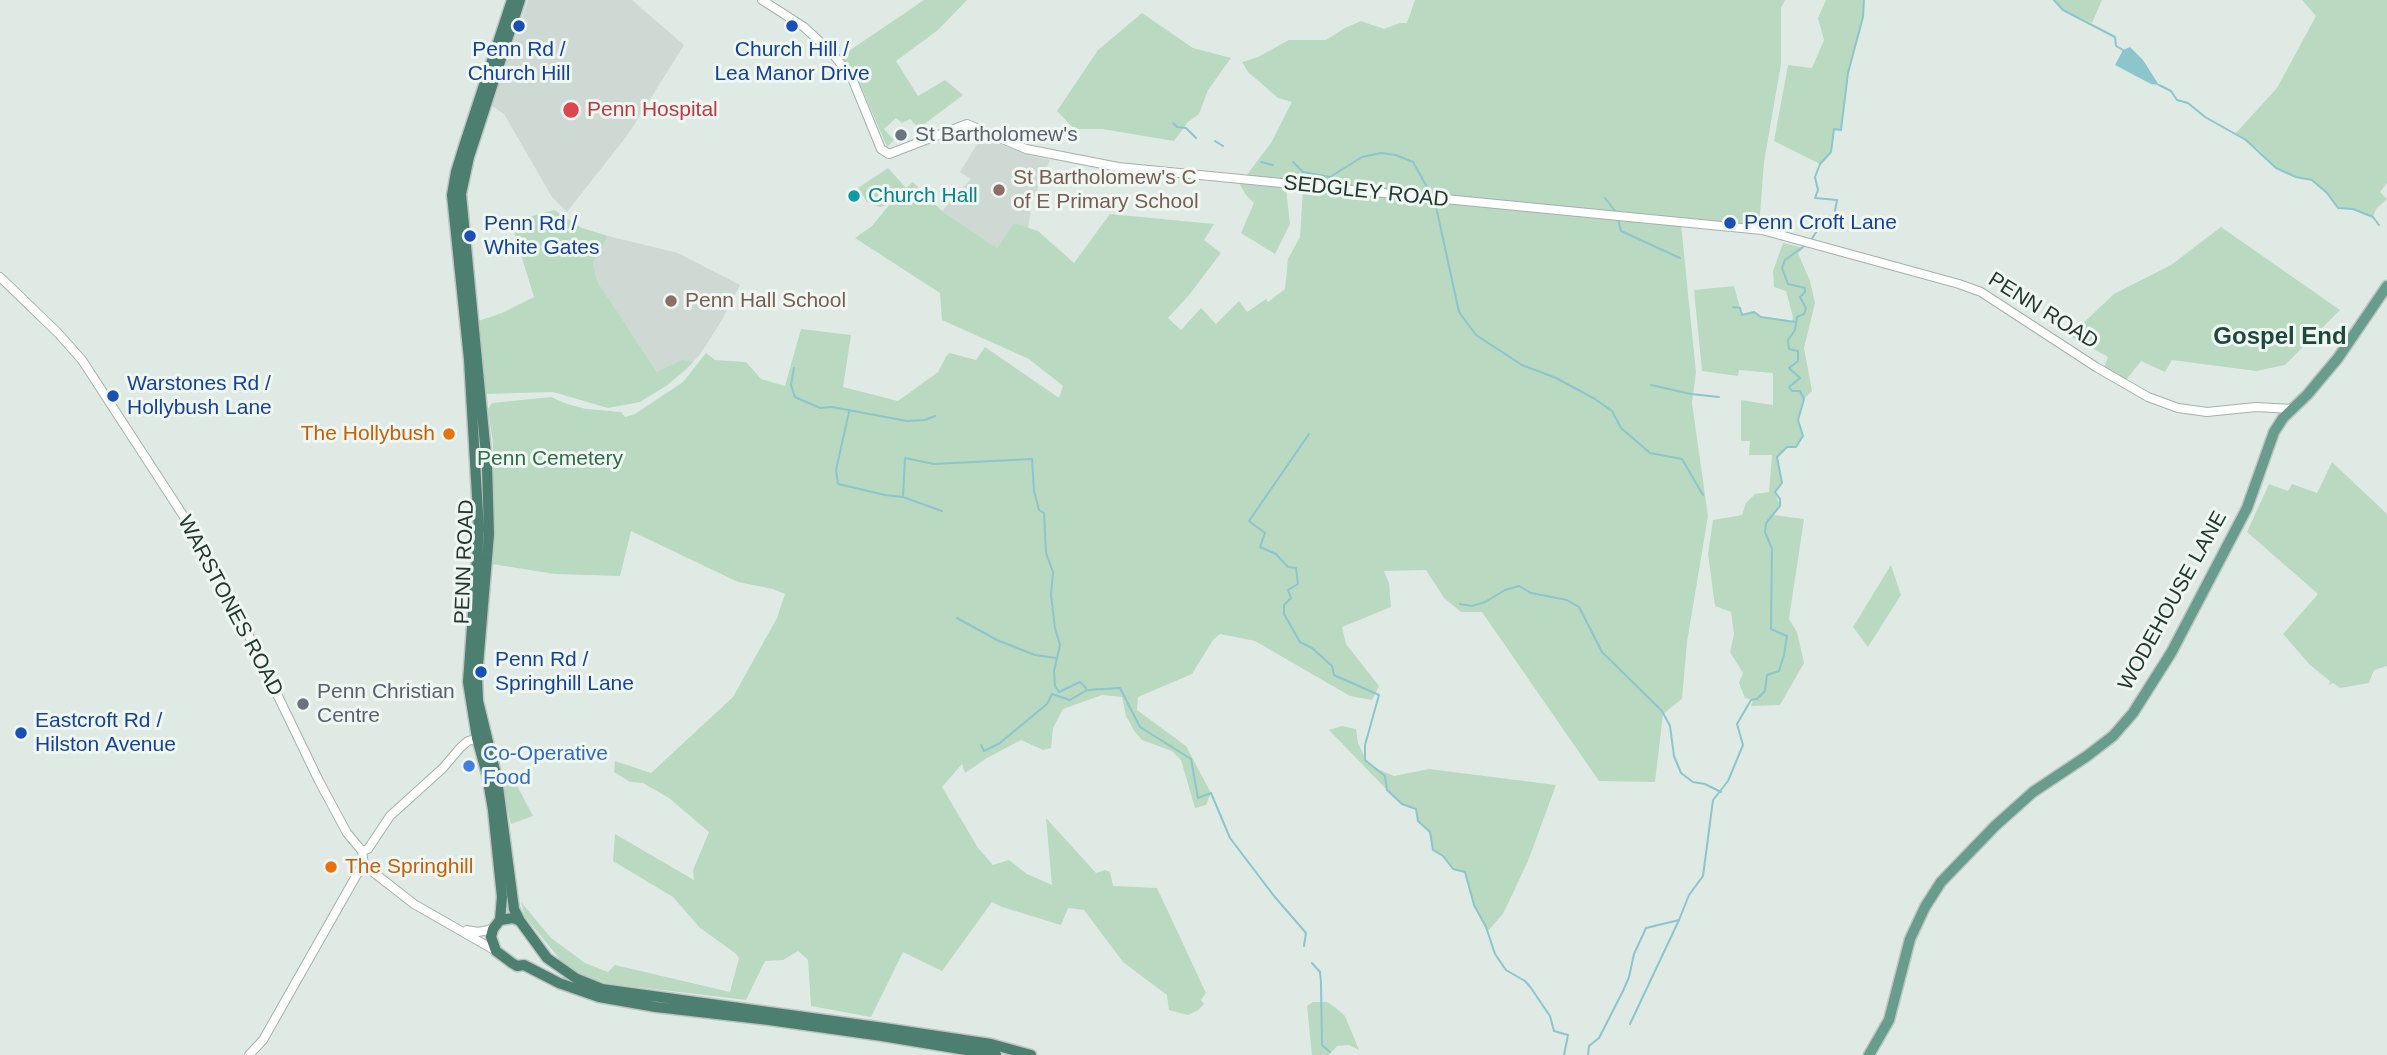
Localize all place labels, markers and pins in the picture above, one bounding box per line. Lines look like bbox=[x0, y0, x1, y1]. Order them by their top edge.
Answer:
marker: Penn Rd / Church Hill bbox=[511, 18, 527, 34]
marker: Church Hill / Lea Manor Drive bbox=[784, 18, 800, 34]
place label: Penn Rd / Church Hill bbox=[468, 37, 570, 87]
place label: Church Hill / Lea Manor Drive bbox=[714, 37, 870, 87]
place label: Penn Hospital bbox=[587, 97, 718, 123]
marker: Penn Hospital bbox=[561, 100, 581, 120]
place label: St Bartholomew's bbox=[915, 122, 1078, 148]
marker: St Bartholomew's bbox=[893, 127, 909, 143]
place label: St Bartholomew's C of E Primary School bbox=[1013, 165, 1199, 215]
marker: St Bartholomew's C of E Primary School bbox=[991, 182, 1007, 198]
place label: Church Hall bbox=[868, 183, 978, 209]
marker: Church Hall bbox=[846, 188, 862, 204]
place label: Penn Croft Lane bbox=[1744, 210, 1897, 236]
place label: Penn Rd / White Gates bbox=[484, 211, 600, 261]
marker: Penn Croft Lane bbox=[1722, 215, 1738, 231]
marker: Penn Rd / White Gates bbox=[462, 228, 478, 244]
place label: Penn Hall School bbox=[685, 288, 846, 314]
marker: Penn Hall School bbox=[663, 293, 679, 309]
place label: Warstones Rd / Hollybush Lane bbox=[127, 371, 272, 421]
marker: Warstones Rd / Hollybush Lane bbox=[105, 388, 121, 404]
place label: The Hollybush bbox=[301, 421, 435, 447]
marker: The Hollybush bbox=[441, 426, 457, 442]
place label: Penn Rd / Springhill Lane bbox=[495, 647, 634, 697]
marker: Penn Rd / Springhill Lane bbox=[473, 664, 489, 680]
place label: Penn Christian Centre bbox=[317, 679, 455, 729]
marker: Penn Christian Centre bbox=[295, 696, 311, 712]
place label: Eastcroft Rd / Hilston Avenue bbox=[35, 708, 176, 758]
marker: Eastcroft Rd / Hilston Avenue bbox=[13, 725, 29, 741]
place label: Co-Operative Food bbox=[483, 741, 608, 791]
marker: Co-Operative Food bbox=[461, 758, 477, 774]
place label: The Springhill bbox=[345, 854, 473, 880]
marker: The Springhill bbox=[323, 859, 339, 875]

